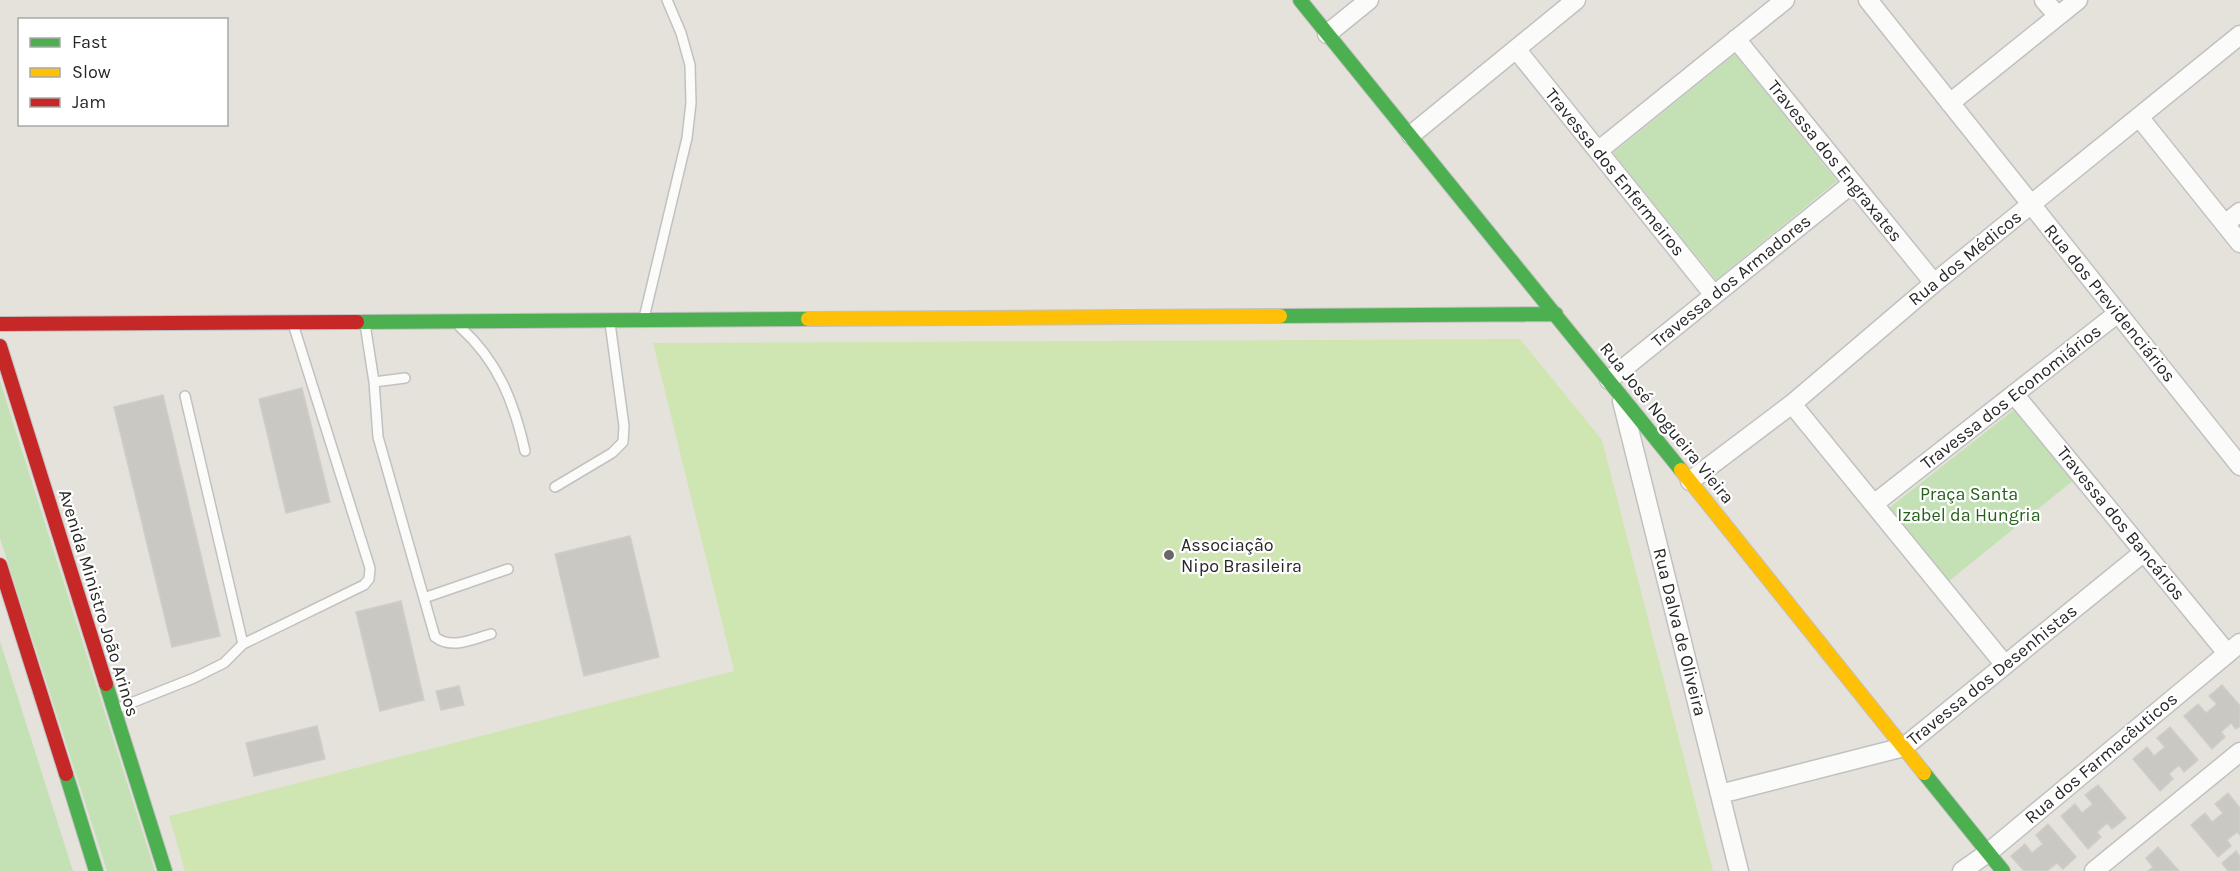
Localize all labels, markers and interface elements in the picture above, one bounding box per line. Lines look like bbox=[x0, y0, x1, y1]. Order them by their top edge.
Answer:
legend bbox=[18, 18, 228, 126]
text: Fast bbox=[72, 31, 107, 53]
text: Slow bbox=[72, 61, 111, 83]
street label: Travessa dos Engraxates bbox=[1763, 76, 1907, 246]
street label: Travessa dos Enfermeiros bbox=[1540, 84, 1690, 260]
text: Jam bbox=[72, 91, 106, 113]
street label: Rua dos Médicos bbox=[1904, 206, 2026, 310]
street label: Travessa dos Armadores bbox=[1647, 210, 1815, 352]
street label: Rua dos Previdenciários bbox=[2039, 220, 2181, 386]
street label: Travessa dos Economiários bbox=[1916, 320, 2106, 474]
street label: Rua José Nogueira Vieira bbox=[1595, 338, 1739, 508]
street label: Travessa dos Bancários bbox=[2052, 441, 2190, 605]
park label: Praça Santa Izabel da Hungria bbox=[1897, 483, 2041, 526]
street label: Avenida Ministro João Arinos bbox=[54, 487, 144, 719]
place label: Associação Nipo Brasileira bbox=[1181, 534, 1302, 577]
street label: Rua Dalva de Oliveira bbox=[1648, 546, 1712, 718]
marker: Associação Nipo Brasileira bbox=[1162, 548, 1176, 562]
street label: Travessa dos Desenhistas bbox=[1903, 600, 2081, 750]
street label: Rua dos Farmacêuticos bbox=[2020, 688, 2182, 828]

